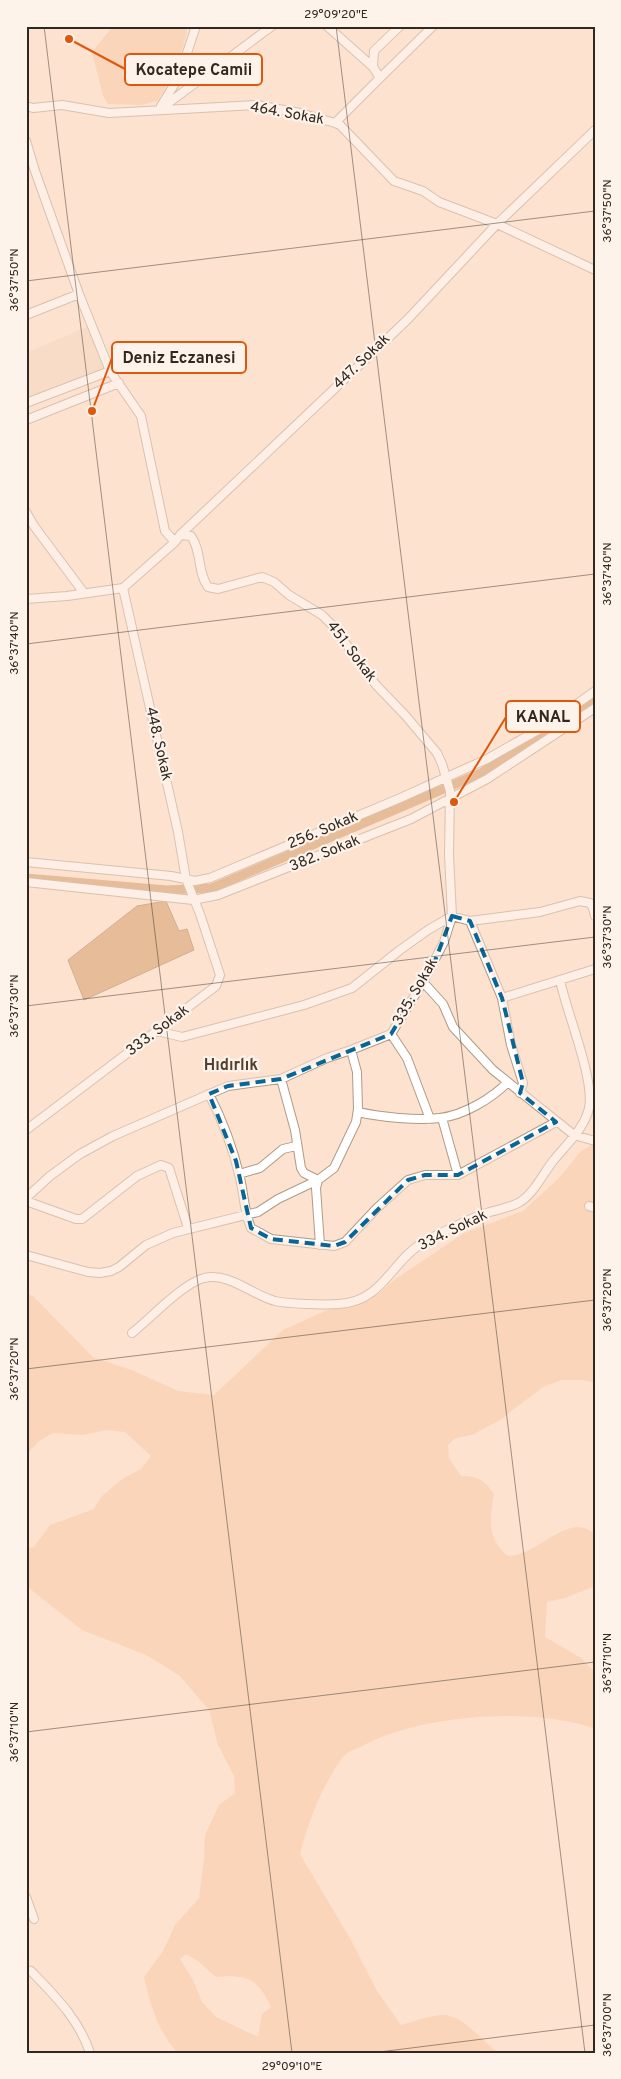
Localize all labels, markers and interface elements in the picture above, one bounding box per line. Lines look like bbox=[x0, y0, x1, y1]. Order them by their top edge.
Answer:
text: 29°09'20"E bbox=[304, 7, 368, 23]
callout: Kocatepe Camii bbox=[125, 54, 262, 85]
text: Kocatepe Camii bbox=[136, 61, 252, 81]
street label: 464. Sokak bbox=[248, 98, 326, 130]
text: 36°37'50"N bbox=[600, 179, 616, 243]
text: 36°37'50"N bbox=[7, 248, 23, 312]
street label: 447. Sokak bbox=[329, 330, 395, 394]
callout: Deniz Eczanesi bbox=[112, 342, 246, 373]
text: Deniz Eczanesi bbox=[122, 349, 236, 369]
text: 36°37'40"N bbox=[600, 542, 616, 606]
text: 36°37'40"N bbox=[7, 611, 23, 675]
street label: 451. Sokak bbox=[322, 618, 380, 686]
callout: KANAL bbox=[506, 701, 580, 732]
street label: 448. Sokak bbox=[140, 705, 176, 783]
text: KANAL bbox=[516, 708, 570, 728]
street label: 256. Sokak bbox=[285, 808, 361, 854]
street label: 382. Sokak bbox=[287, 831, 363, 877]
text: 36°37'30"N bbox=[600, 905, 616, 969]
street label: 335. Sokak bbox=[389, 955, 443, 1029]
text: 36°37'30"N bbox=[7, 974, 23, 1038]
street label: 333. Sokak bbox=[123, 1001, 193, 1061]
district label: Hıdırlık bbox=[204, 1056, 258, 1076]
street label: 334. Sokak bbox=[415, 1206, 491, 1256]
text: 36°37'20"N bbox=[600, 1268, 616, 1332]
text: 36°37'20"N bbox=[7, 1337, 23, 1401]
text: 36°37'10"N bbox=[600, 1633, 616, 1693]
text: 36°37'10"N bbox=[7, 1702, 23, 1762]
text: 36°37'00"N bbox=[600, 1993, 616, 2057]
text: 29°09'10"E bbox=[261, 2059, 323, 2075]

